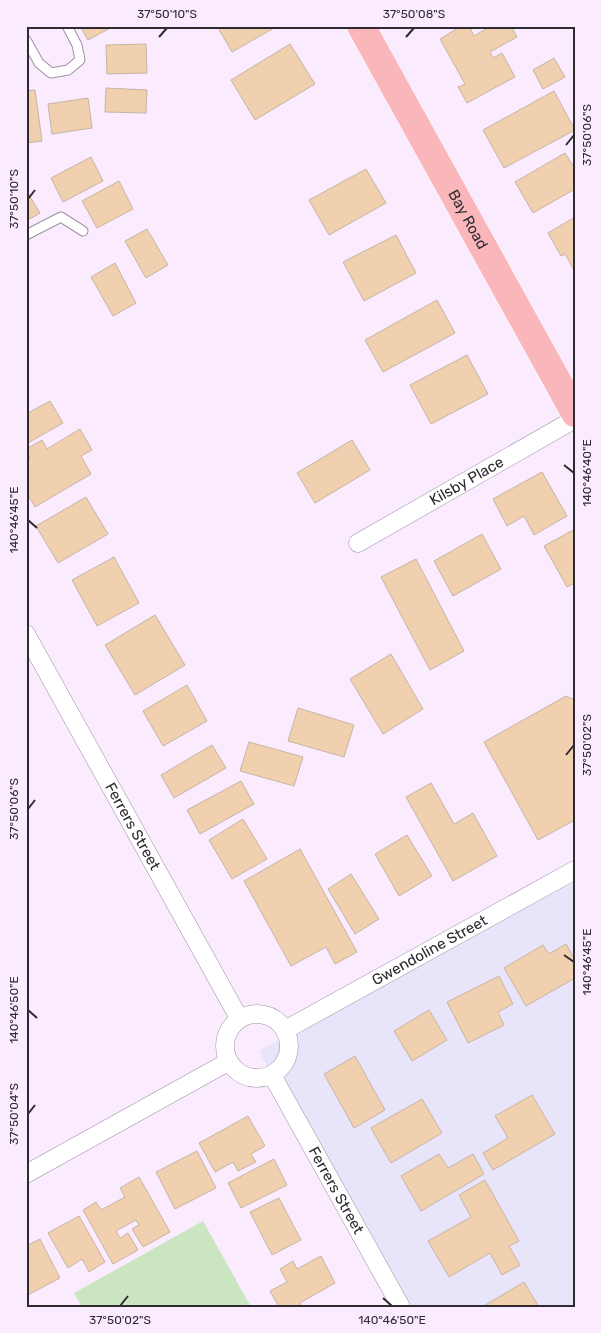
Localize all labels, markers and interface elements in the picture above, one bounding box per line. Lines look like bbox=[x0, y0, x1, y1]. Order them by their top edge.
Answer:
text: 37°50'10"S bbox=[137, 7, 197, 21]
text: 37°50'08"S bbox=[383, 7, 445, 21]
text: 37°50'06"S bbox=[580, 104, 594, 166]
text: 37°50'10"S bbox=[7, 169, 21, 229]
street label: Bay Road bbox=[444, 186, 492, 252]
text: 140°46'40"E bbox=[580, 439, 594, 507]
street label: Kilsby Place bbox=[426, 453, 507, 509]
text: 140°46'45"E bbox=[7, 487, 21, 553]
text: 37°50'02"S bbox=[580, 714, 594, 776]
text: 37°50'06"S bbox=[7, 778, 21, 840]
street label: Ferrers Street bbox=[101, 780, 164, 873]
street label: Gwendoline Street bbox=[369, 911, 490, 989]
text: 140°46'45"E bbox=[580, 929, 594, 995]
text: 140°46'50"E bbox=[7, 976, 21, 1044]
text: 37°50'04"S bbox=[7, 1083, 21, 1145]
street label: Ferrers Street bbox=[305, 1144, 368, 1237]
text: 37°50'02"S bbox=[89, 1313, 151, 1327]
text: 140°46'50"E bbox=[358, 1313, 426, 1327]

